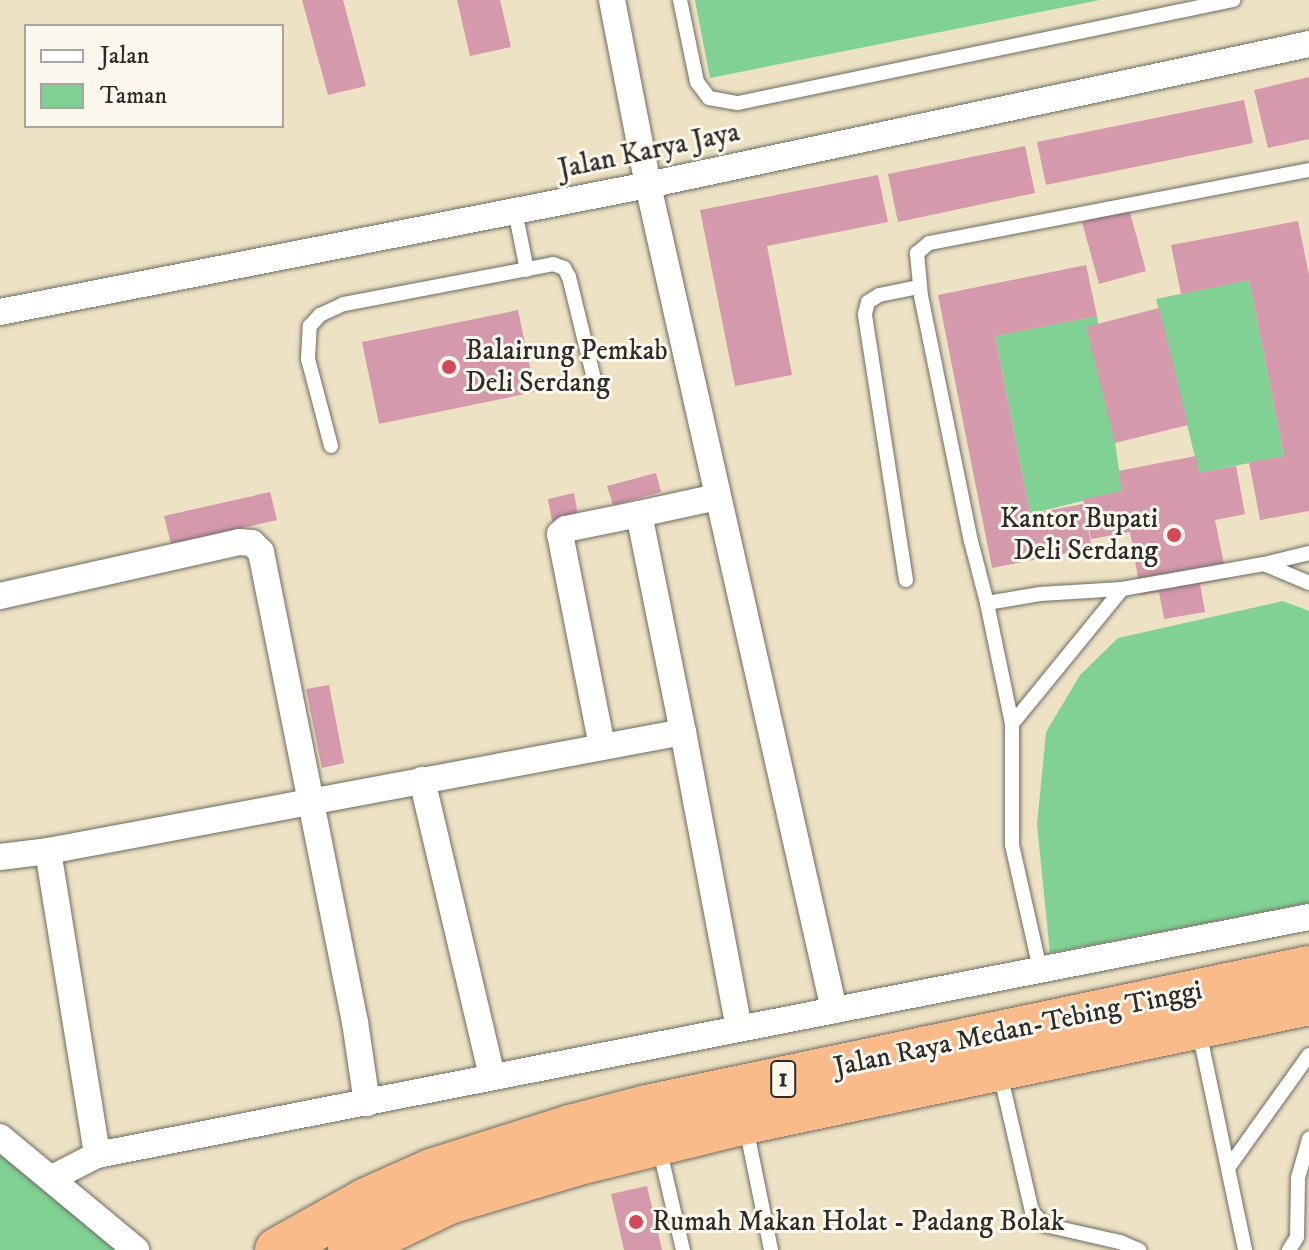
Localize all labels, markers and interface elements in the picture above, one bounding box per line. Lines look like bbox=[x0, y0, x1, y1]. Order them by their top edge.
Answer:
legend bbox=[24, 24, 284, 128]
text: Jalan bbox=[100, 41, 149, 71]
text: Taman bbox=[100, 81, 167, 111]
street label: Jalan Karya Jaya bbox=[555, 115, 743, 187]
place label: Balairung Pemkab Deli Serdang bbox=[465, 334, 668, 400]
marker: Balairung Pemkab Deli Serdang bbox=[440, 358, 458, 376]
place label: Kantor Bupati Deli Serdang bbox=[1000, 502, 1158, 568]
marker: Kantor Bupati Deli Serdang bbox=[1165, 526, 1183, 544]
street label: Jalan Raya Medan-Tebing Tinggi bbox=[831, 974, 1205, 1084]
road number: 1 bbox=[769, 1057, 797, 1101]
place label: Rumah Makan Holat - Padang Bolak bbox=[652, 1205, 1065, 1239]
marker: Rumah Makan Holat - Padang Bolak bbox=[627, 1213, 645, 1231]

